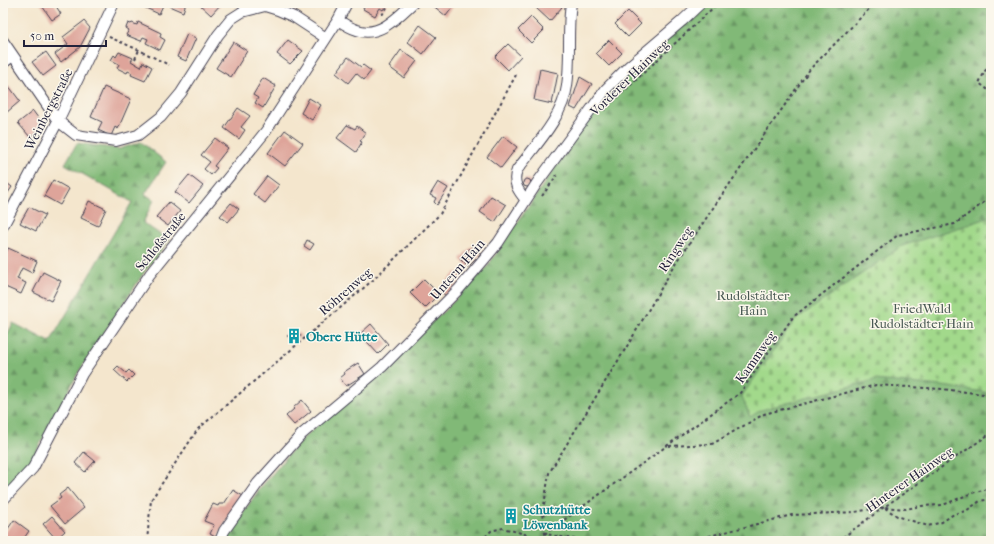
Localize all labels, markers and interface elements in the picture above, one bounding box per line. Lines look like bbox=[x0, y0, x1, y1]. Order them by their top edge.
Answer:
scale bar bbox=[24, 22, 106, 48]
text: 50 m bbox=[30, 29, 54, 43]
street label: Vorderer Hainweg bbox=[586, 35, 673, 119]
street label: Weinbergstraße bbox=[21, 65, 76, 154]
street label: Schloßstraße bbox=[132, 208, 189, 274]
street label: Ringweg bbox=[655, 223, 696, 275]
street label: Unterm Hain bbox=[427, 236, 488, 303]
street label: Röhrenweg bbox=[316, 264, 376, 318]
park label: Rudolstädter Hain bbox=[717, 288, 790, 318]
park label: FriedWald Rudolstädter Hain bbox=[870, 301, 974, 331]
building icon: Obere Hütte bbox=[285, 327, 303, 345]
street label: Kammweg bbox=[732, 328, 779, 386]
place label: Obere Hütte bbox=[306, 329, 378, 344]
street label: Hinterer Hainweg bbox=[863, 443, 957, 515]
place label: Schutzhütte Löwenbank bbox=[523, 502, 591, 532]
building icon: Schutzhütte Löwenbank bbox=[502, 507, 520, 525]

